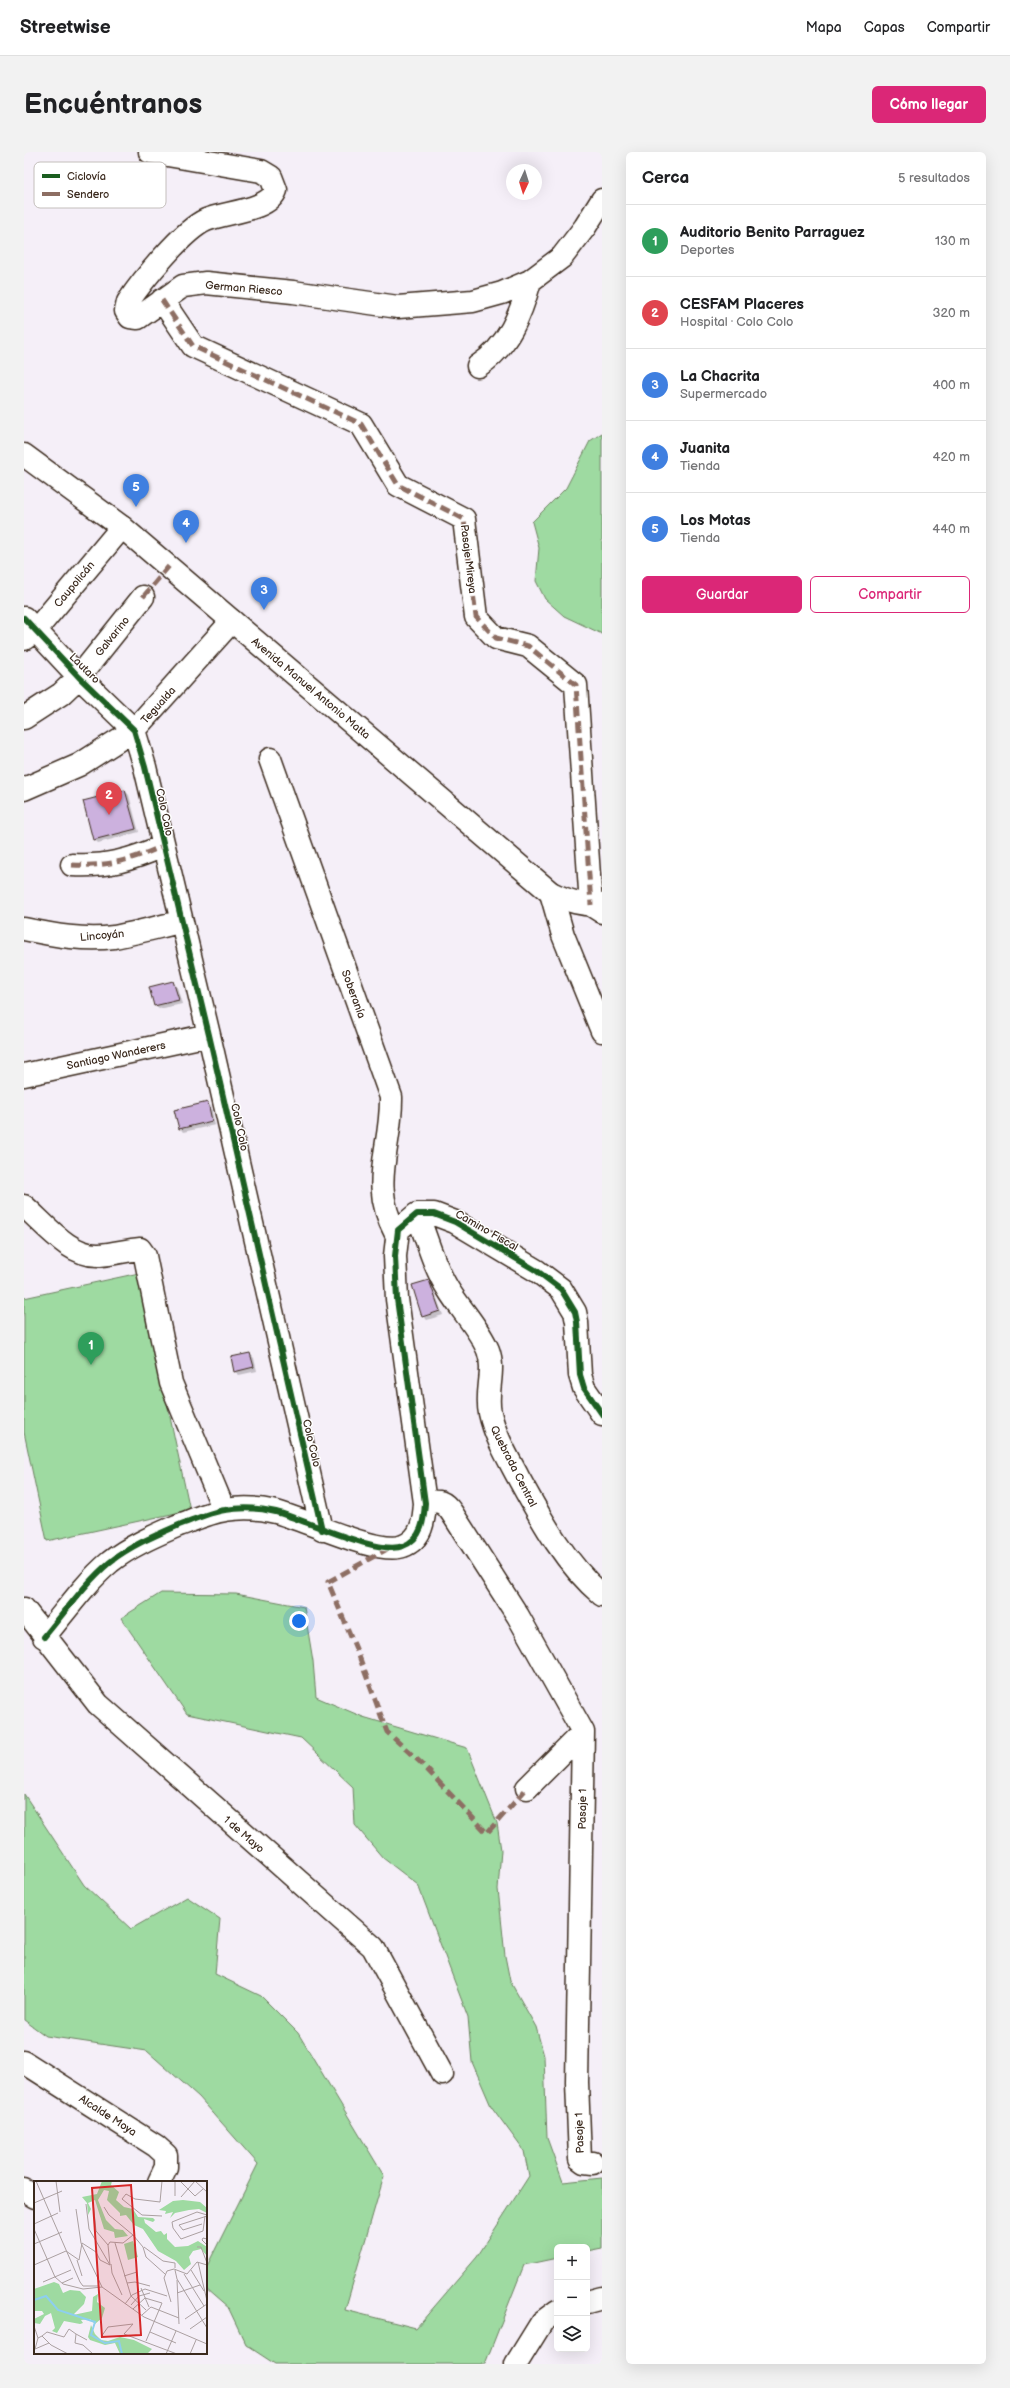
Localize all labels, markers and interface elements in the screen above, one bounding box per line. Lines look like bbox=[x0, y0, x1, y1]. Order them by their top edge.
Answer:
text: Streetwise bbox=[20, 16, 111, 39]
text: Mapa bbox=[806, 19, 842, 36]
text: Capas bbox=[864, 19, 905, 36]
text: Compartir bbox=[927, 19, 990, 36]
button: Cómo llegar bbox=[872, 86, 986, 123]
text: Encuéntranos bbox=[24, 88, 202, 121]
legend bbox=[34, 162, 166, 208]
north arrow bbox=[506, 164, 542, 200]
text: Cerca bbox=[642, 168, 689, 188]
text: Ciclovía bbox=[67, 170, 106, 183]
text: 5 resultados bbox=[898, 170, 970, 186]
text: Sendero bbox=[67, 188, 109, 201]
text: Auditorio Benito Parraguez bbox=[680, 223, 865, 242]
text: 1 bbox=[652, 233, 658, 249]
text: 130 m bbox=[935, 233, 970, 249]
text: Deportes bbox=[680, 242, 735, 258]
street label: German Riesco bbox=[205, 279, 283, 298]
text: CESFAM Placeres bbox=[680, 295, 804, 314]
text: 2 bbox=[651, 305, 659, 321]
text: 320 m bbox=[932, 305, 970, 321]
text: Hospital · Colo Colo bbox=[680, 314, 793, 330]
text: La Chacrita bbox=[680, 367, 760, 386]
text: 3 bbox=[651, 377, 659, 393]
text: 400 m bbox=[933, 377, 970, 393]
text: Supermercado bbox=[680, 386, 767, 402]
text: Juanita bbox=[680, 439, 730, 458]
text: 4 bbox=[651, 449, 659, 465]
text: 420 m bbox=[932, 449, 970, 465]
text: Tienda bbox=[680, 458, 720, 474]
pin: 5 bbox=[123, 474, 149, 507]
pin: 4 bbox=[173, 510, 199, 543]
text: Los Motas bbox=[680, 511, 751, 530]
text: 5 bbox=[651, 521, 659, 537]
text: 440 m bbox=[932, 521, 970, 537]
street label: Pasaje Mireya bbox=[458, 524, 479, 594]
text: Tienda bbox=[680, 530, 720, 546]
street label: Caupolicán bbox=[51, 559, 97, 610]
button: Guardar bbox=[642, 576, 802, 613]
button: Compartir bbox=[810, 576, 970, 613]
pin: 3 bbox=[251, 577, 277, 610]
street label: Galvarino bbox=[92, 614, 132, 659]
street label: Avenida Manuel Antonio Matta bbox=[249, 635, 373, 742]
street label: Lautaro bbox=[67, 650, 103, 686]
street label: Tegualda bbox=[138, 684, 178, 727]
pin: 2 bbox=[96, 782, 122, 815]
street label: Colo Colo bbox=[153, 787, 176, 837]
street label: Lincoyán bbox=[79, 927, 125, 944]
street label: Soberanía bbox=[339, 968, 368, 1020]
street label: Santiago Wanderers bbox=[65, 1039, 167, 1072]
street label: Colo Colo bbox=[228, 1102, 251, 1152]
street label: Camino Fiscal bbox=[453, 1207, 520, 1254]
pin: 1 bbox=[78, 1332, 104, 1365]
street label: Colo Colo bbox=[300, 1418, 323, 1468]
street label: Quebrada Central bbox=[488, 1424, 540, 1509]
your location bbox=[289, 1611, 309, 1631]
street label: Pasaje 1 bbox=[576, 1789, 589, 1829]
street label: 1 de Mayo bbox=[221, 1813, 267, 1856]
street label: Alcalde Moya bbox=[77, 2092, 139, 2139]
street label: Pasaje 1 bbox=[572, 2112, 587, 2154]
inset map bbox=[34, 2181, 207, 2354]
map controls bbox=[554, 2244, 590, 2352]
button: + bbox=[554, 2244, 590, 2280]
button: − bbox=[554, 2280, 590, 2316]
button: layers bbox=[554, 2316, 590, 2352]

